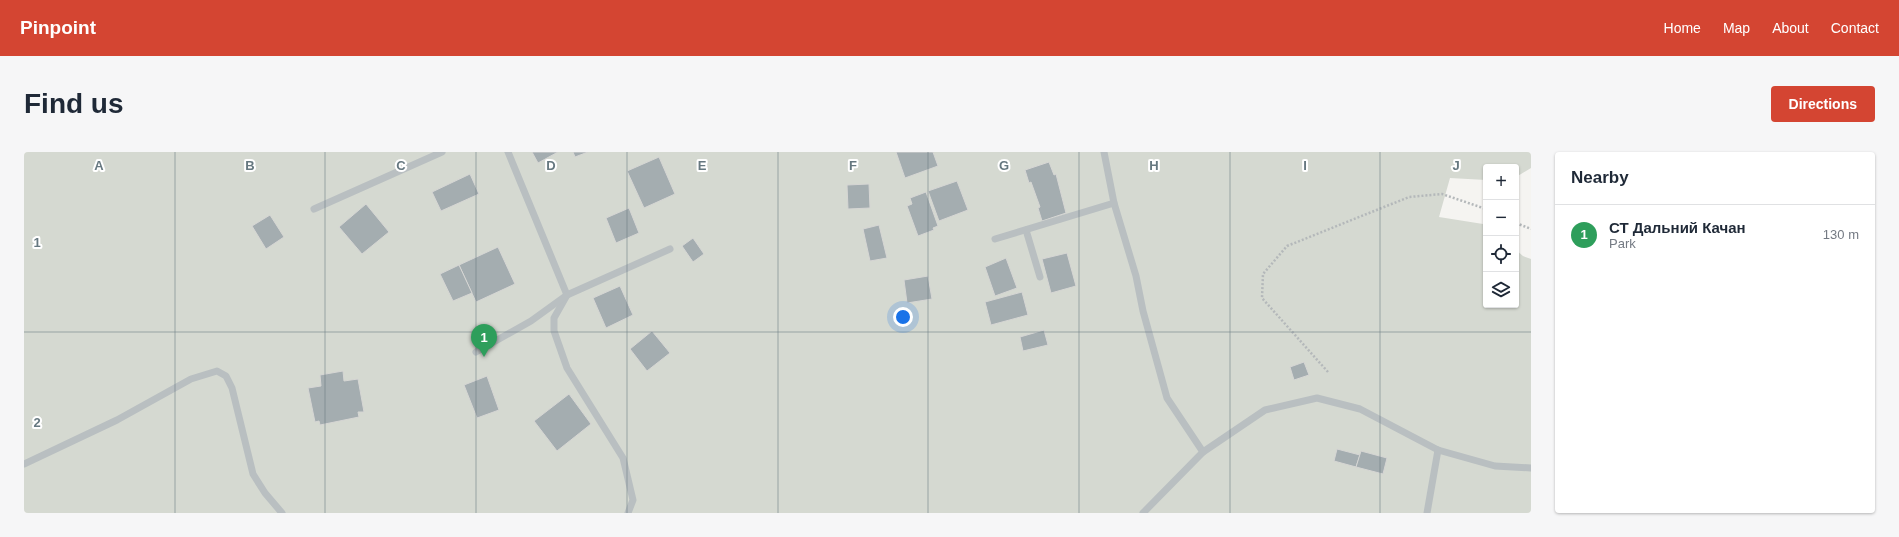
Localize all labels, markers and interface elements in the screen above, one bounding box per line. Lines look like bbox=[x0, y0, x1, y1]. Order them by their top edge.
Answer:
text: Pinpoint bbox=[20, 17, 96, 38]
text: Home bbox=[1664, 20, 1701, 36]
text: Map bbox=[1723, 20, 1750, 36]
text: About bbox=[1772, 20, 1809, 36]
text: Contact bbox=[1831, 20, 1879, 36]
button: Directions bbox=[1771, 86, 1875, 122]
text: Find us bbox=[24, 88, 124, 119]
text: A bbox=[94, 158, 104, 173]
text: B bbox=[245, 158, 255, 173]
text: C bbox=[396, 158, 406, 173]
text: D bbox=[546, 158, 556, 173]
text: E bbox=[698, 158, 707, 173]
text: F bbox=[849, 158, 857, 173]
text: G bbox=[999, 158, 1009, 173]
text: H bbox=[1149, 158, 1159, 173]
text: I bbox=[1303, 158, 1307, 173]
text: J bbox=[1452, 158, 1460, 173]
map controls bbox=[1483, 164, 1519, 308]
button: + bbox=[1483, 164, 1519, 200]
text: Nearby bbox=[1571, 168, 1629, 187]
button: − bbox=[1483, 200, 1519, 236]
text: СТ Дальний Качан bbox=[1609, 219, 1746, 236]
text: 1 bbox=[1580, 227, 1588, 242]
text: 130 m bbox=[1823, 227, 1859, 242]
text: 1 bbox=[33, 235, 41, 250]
button: locate bbox=[1483, 236, 1519, 272]
text: Park bbox=[1609, 236, 1636, 251]
button: layers bbox=[1483, 272, 1519, 308]
your location bbox=[893, 307, 913, 327]
pin: 1 bbox=[471, 324, 497, 357]
text: 2 bbox=[33, 415, 41, 430]

